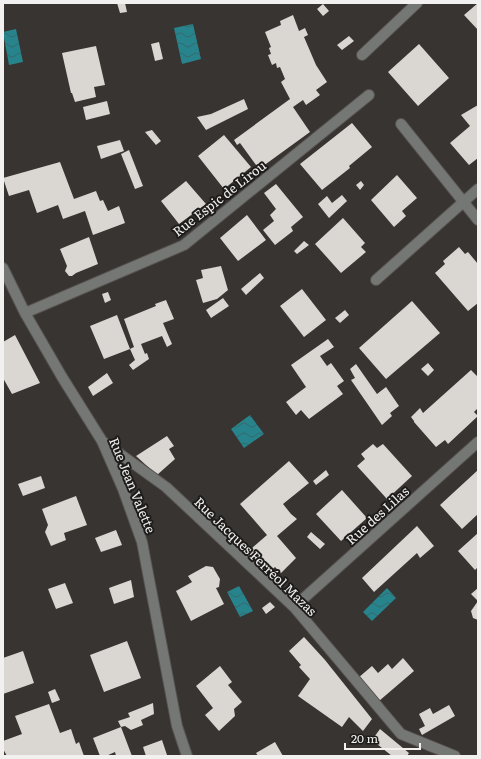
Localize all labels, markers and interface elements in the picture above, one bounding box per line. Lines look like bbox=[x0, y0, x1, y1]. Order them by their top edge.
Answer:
street label: Rue Espic de Lirou bbox=[168, 156, 270, 240]
street label: Rue Jean Valette bbox=[105, 434, 161, 536]
street label: Rue des Lilas bbox=[341, 481, 413, 548]
street label: Rue Jacques Ferréol Mazas bbox=[191, 492, 322, 620]
scale bar bbox=[345, 725, 420, 751]
text: 20 m bbox=[351, 729, 378, 747]

